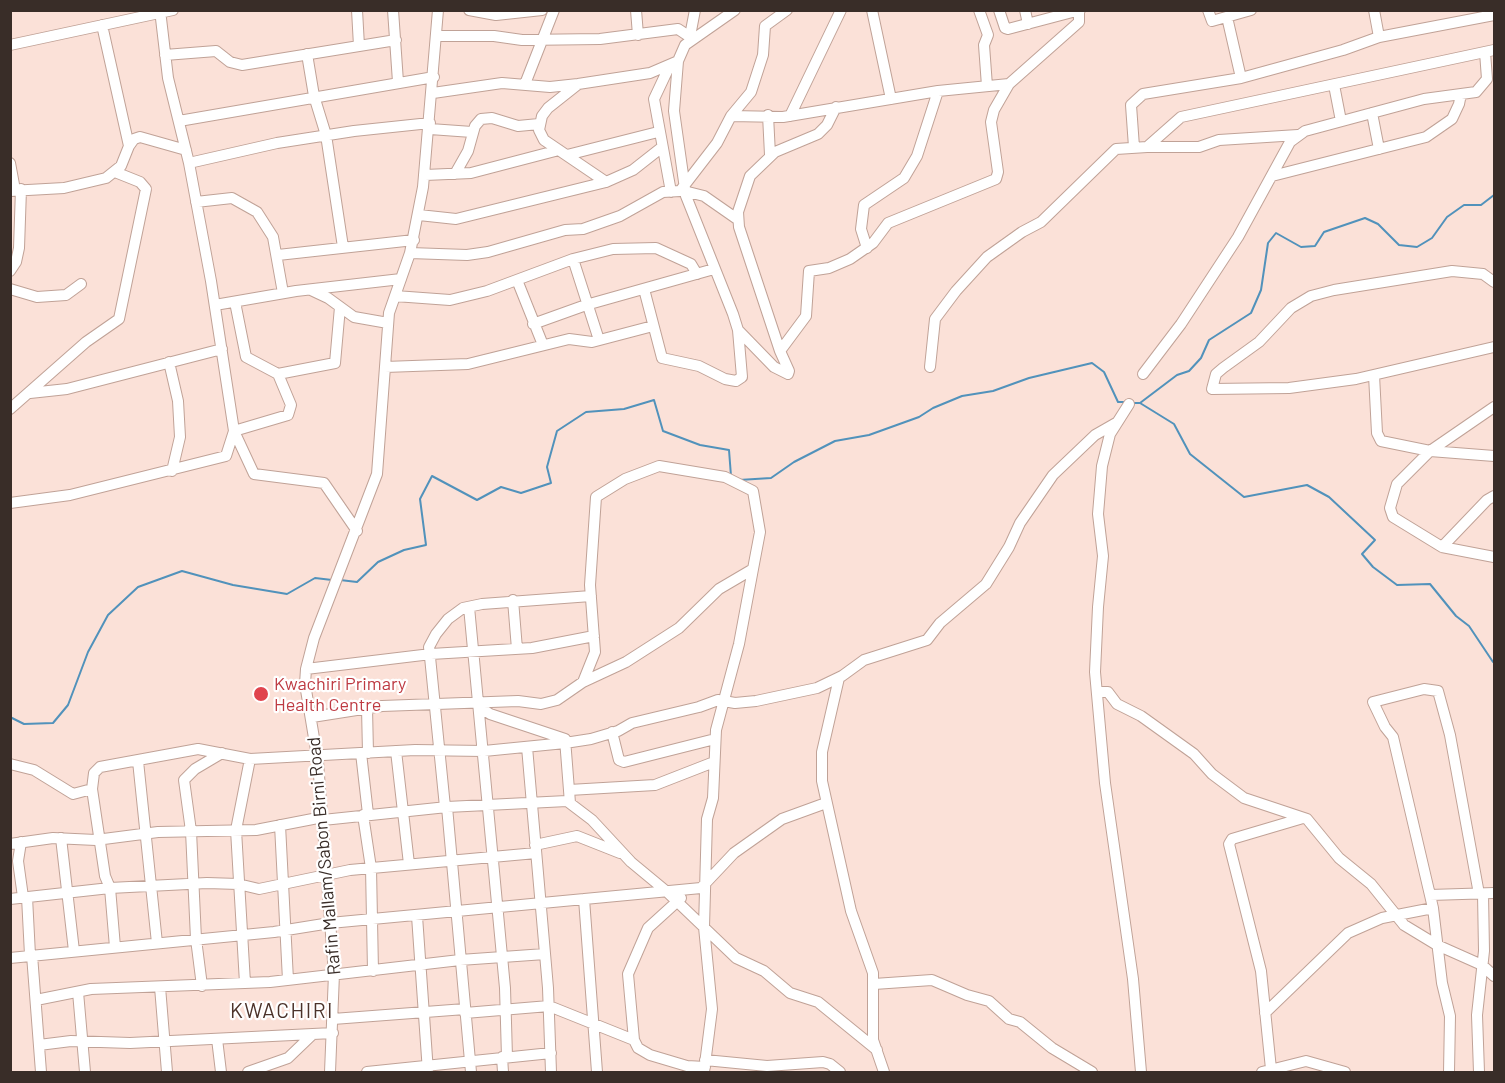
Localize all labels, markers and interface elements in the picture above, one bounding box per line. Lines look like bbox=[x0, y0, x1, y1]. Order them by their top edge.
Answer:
place label: Kwachiri Primary Health Centre bbox=[274, 673, 406, 716]
marker: Kwachiri Primary Health Centre bbox=[252, 685, 270, 703]
street label: Rafin Mallam/Sabon Birni Road bbox=[303, 736, 345, 976]
district label: KWACHIRI bbox=[230, 998, 334, 1024]

